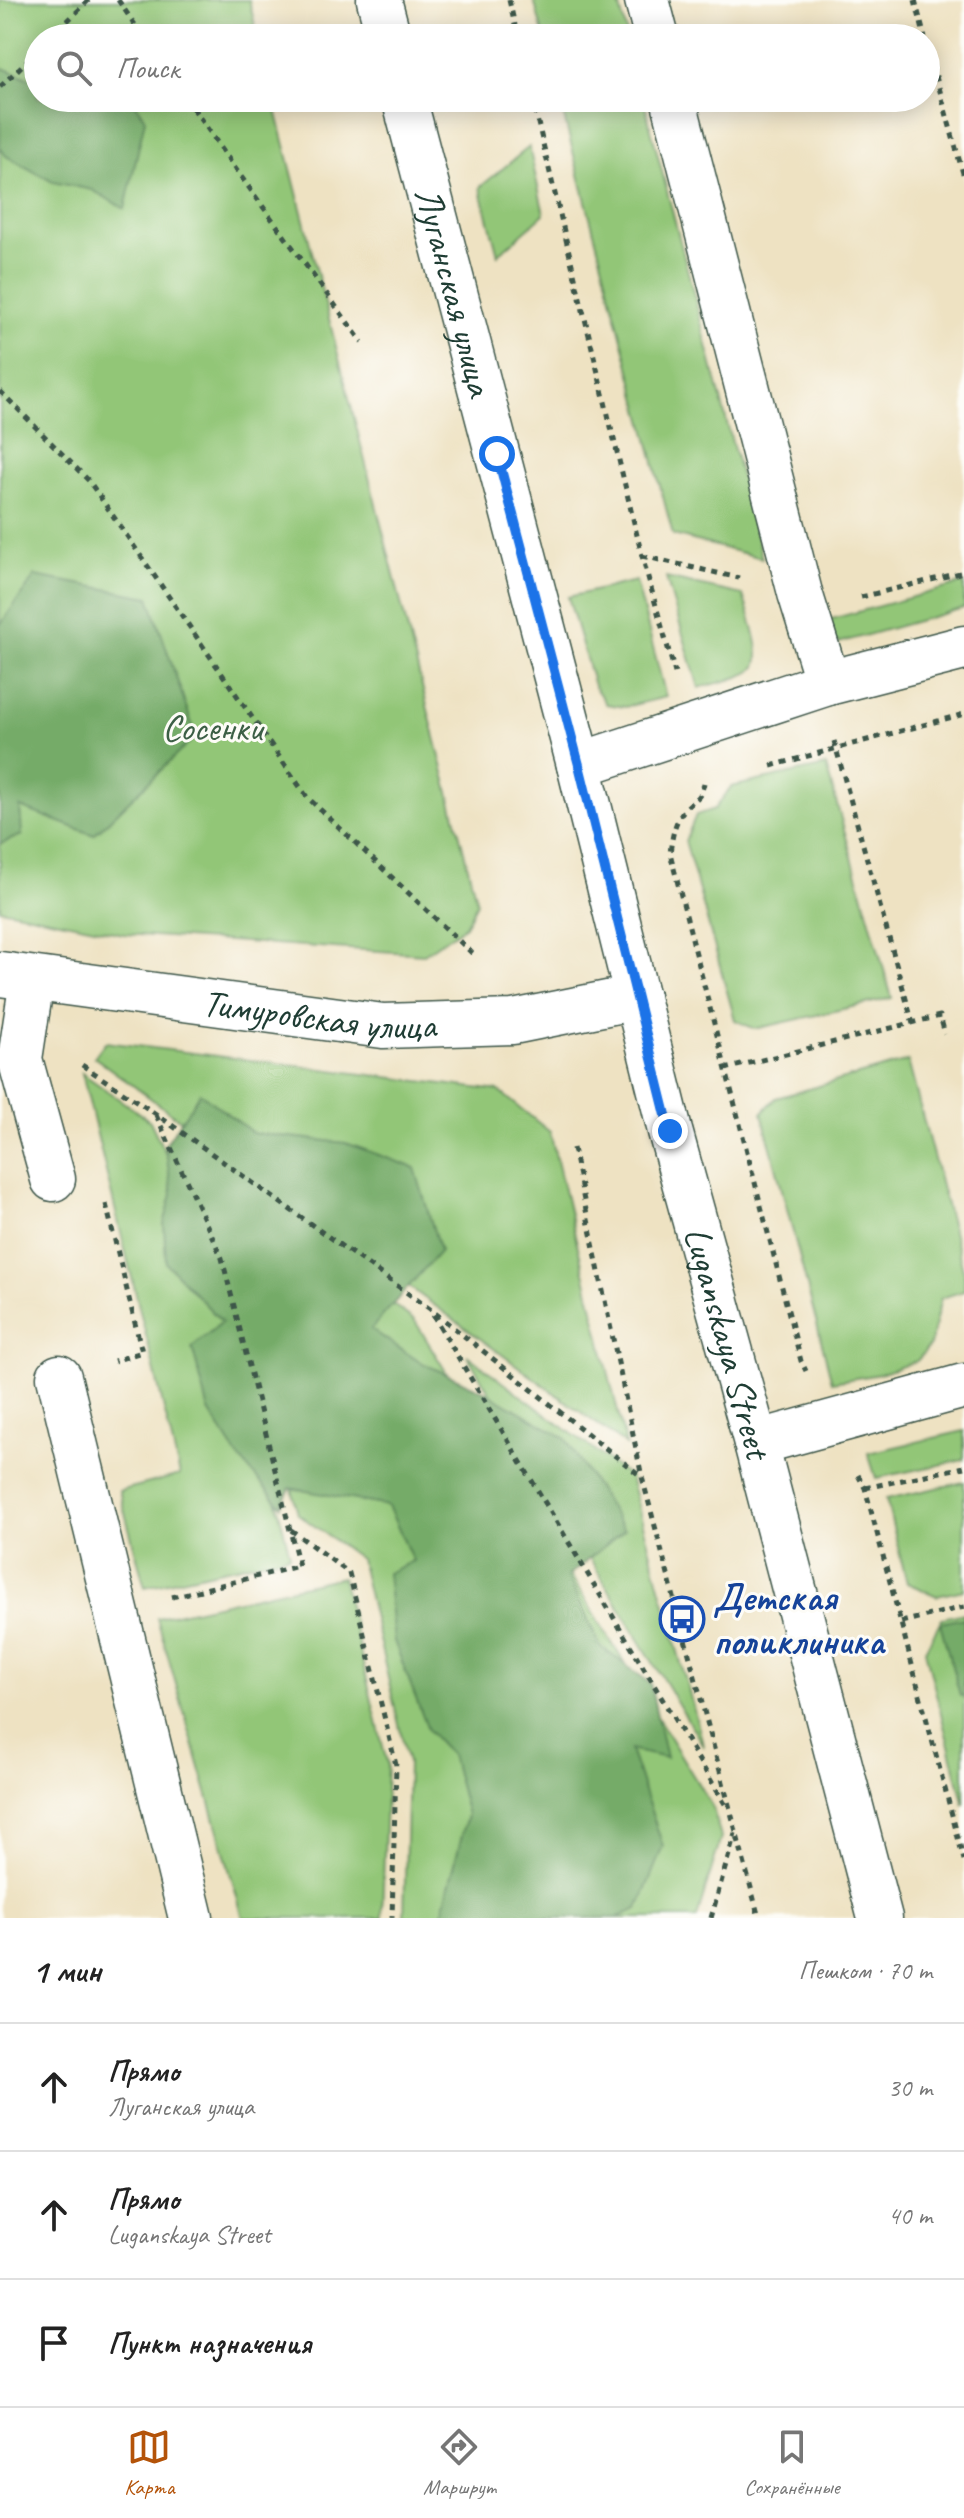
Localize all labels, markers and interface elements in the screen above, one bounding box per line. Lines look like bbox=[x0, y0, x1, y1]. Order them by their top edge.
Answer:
search box bbox=[24, 24, 940, 112]
icon: search bbox=[52, 46, 96, 90]
text: Поиск bbox=[116, 49, 179, 87]
street label: Луганская улица bbox=[405, 182, 505, 403]
route start bbox=[479, 436, 515, 472]
park label: Сосенки bbox=[162, 704, 265, 751]
street label: Тимуровская улица bbox=[200, 978, 439, 1050]
route end bbox=[652, 1113, 688, 1149]
street label: Luganskaya Street bbox=[674, 1222, 783, 1466]
place label: Детская поликлиника bbox=[713, 1574, 886, 1665]
bus stop icon: Детская поликлиника bbox=[658, 1595, 706, 1643]
text: 1 мин bbox=[32, 1949, 101, 1992]
text: Пешком · 70 m bbox=[799, 1954, 932, 1987]
text: Прямо bbox=[108, 2052, 179, 2090]
icon: ahead bbox=[32, 2065, 76, 2109]
text: 30 m bbox=[888, 2071, 932, 2104]
text: Луганская улица bbox=[108, 2090, 254, 2123]
text: Прямо bbox=[108, 2180, 179, 2218]
icon: ahead bbox=[32, 2193, 76, 2237]
text: 40 m bbox=[888, 2199, 932, 2232]
text: Luganskaya Street bbox=[108, 2218, 271, 2251]
icon: arrive bbox=[32, 2321, 76, 2365]
text: Пункт назначения bbox=[108, 2324, 311, 2362]
tab: Карта bbox=[124, 2425, 175, 2501]
tab: Маршрут bbox=[423, 2425, 496, 2501]
tab: Сохранённые bbox=[744, 2425, 840, 2501]

